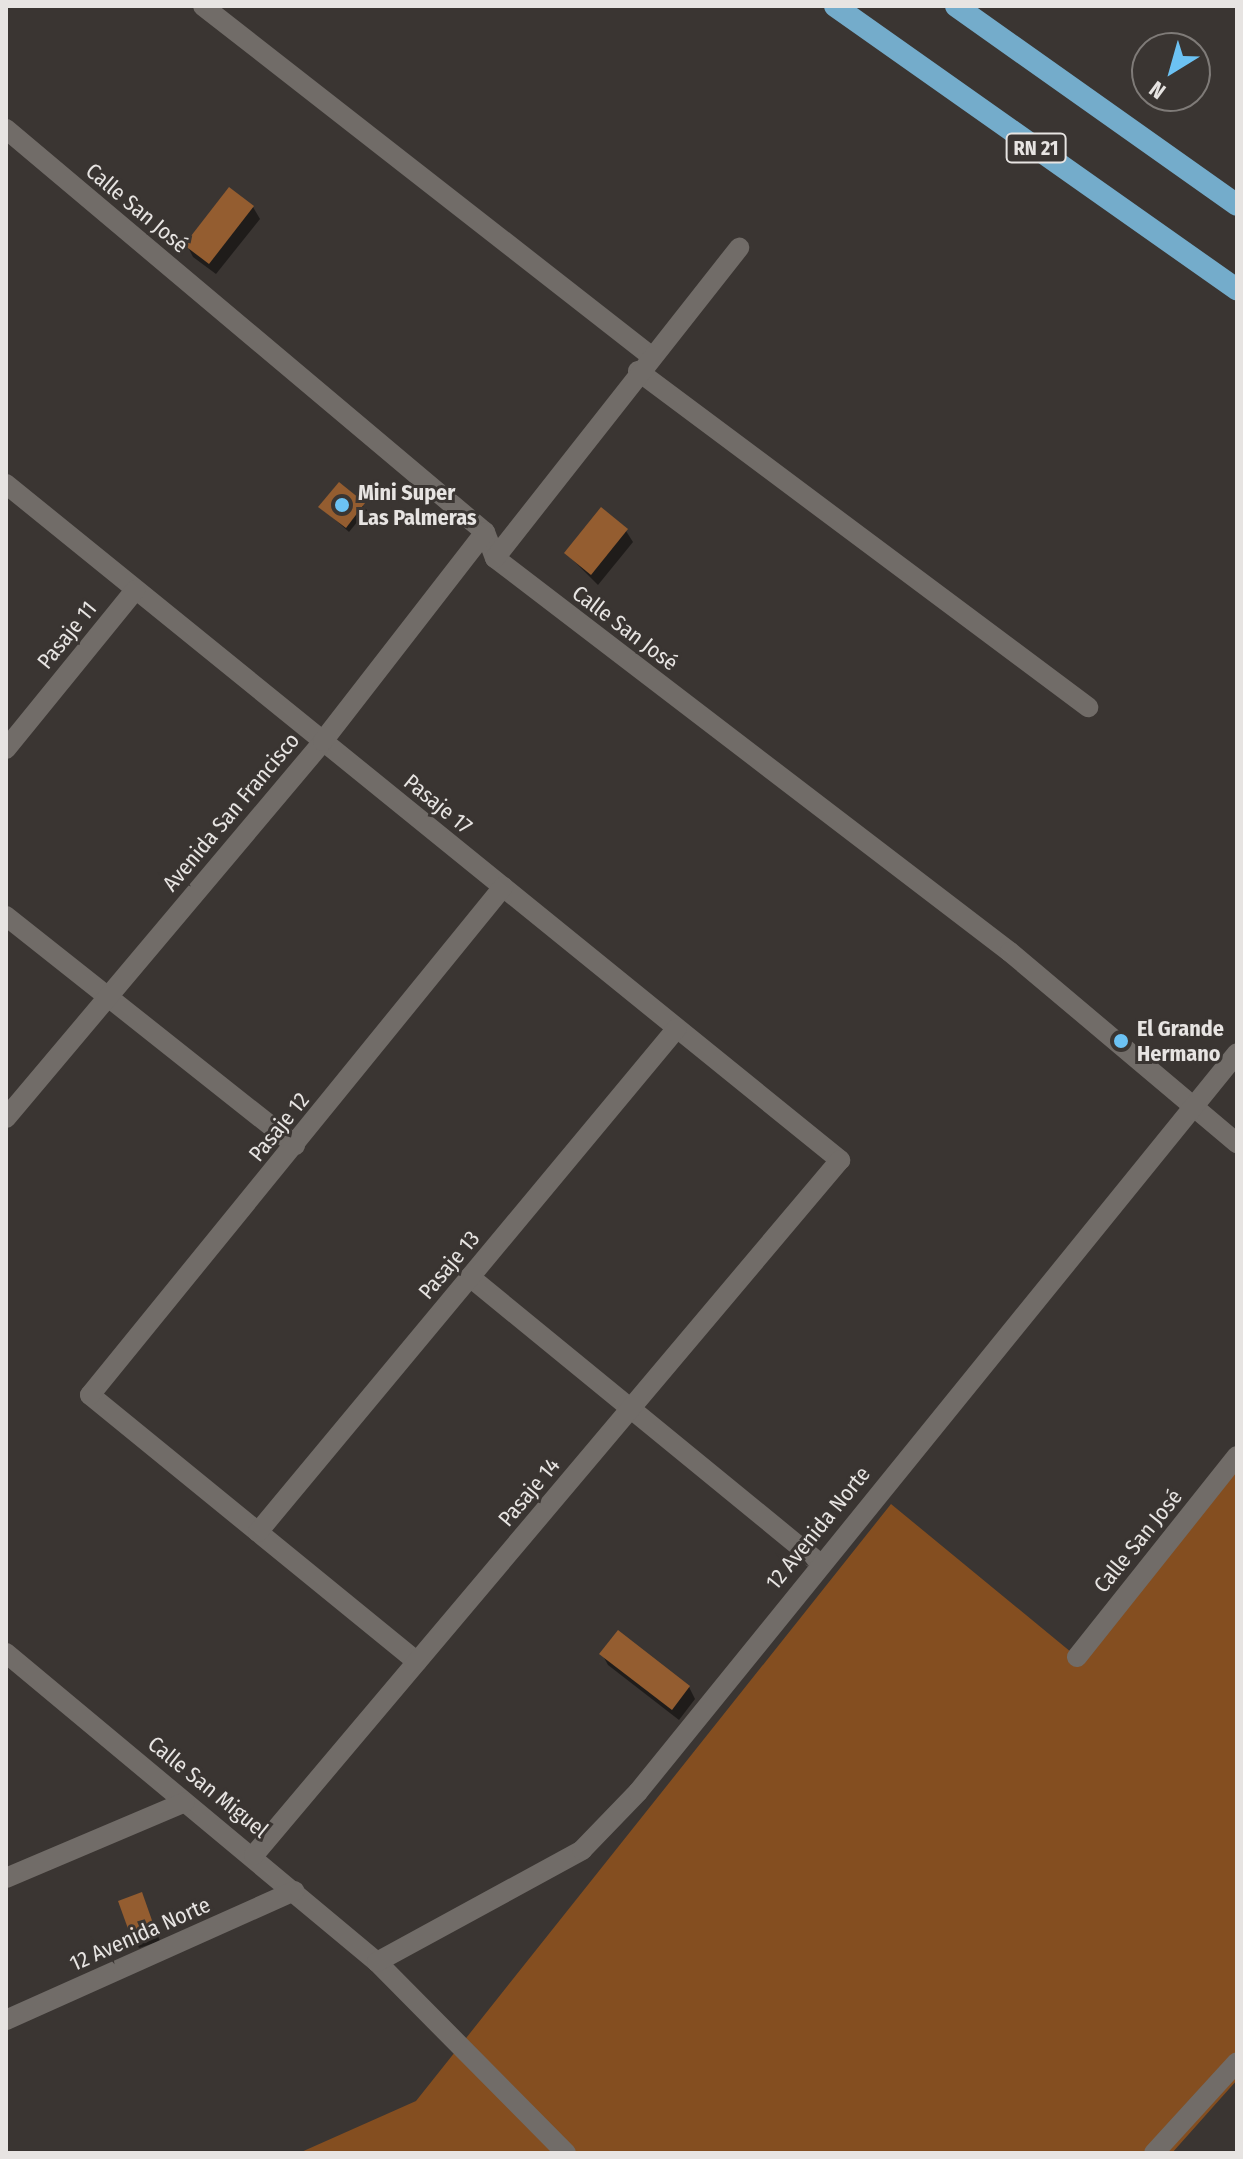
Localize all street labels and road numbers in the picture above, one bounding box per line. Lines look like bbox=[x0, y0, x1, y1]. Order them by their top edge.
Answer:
road number: RN 21 bbox=[1004, 132, 1068, 164]
street label: Calle San José bbox=[81, 158, 193, 258]
street label: Calle San José bbox=[567, 580, 683, 676]
street label: Pasaje 11 bbox=[32, 596, 102, 674]
street label: Avenida San Francisco bbox=[157, 727, 305, 897]
street label: Pasaje 17 bbox=[399, 769, 477, 839]
street label: Pasaje 12 bbox=[243, 1087, 315, 1167]
street label: Pasaje 13 bbox=[413, 1226, 485, 1304]
street label: Pasaje 14 bbox=[493, 1452, 565, 1532]
street label: 12 Avenida Norte bbox=[760, 1461, 876, 1595]
street label: Calle San José bbox=[1088, 1484, 1188, 1598]
street label: Calle San Miguel bbox=[143, 1730, 273, 1844]
street label: 12 Avenida Norte bbox=[66, 1891, 214, 1977]

